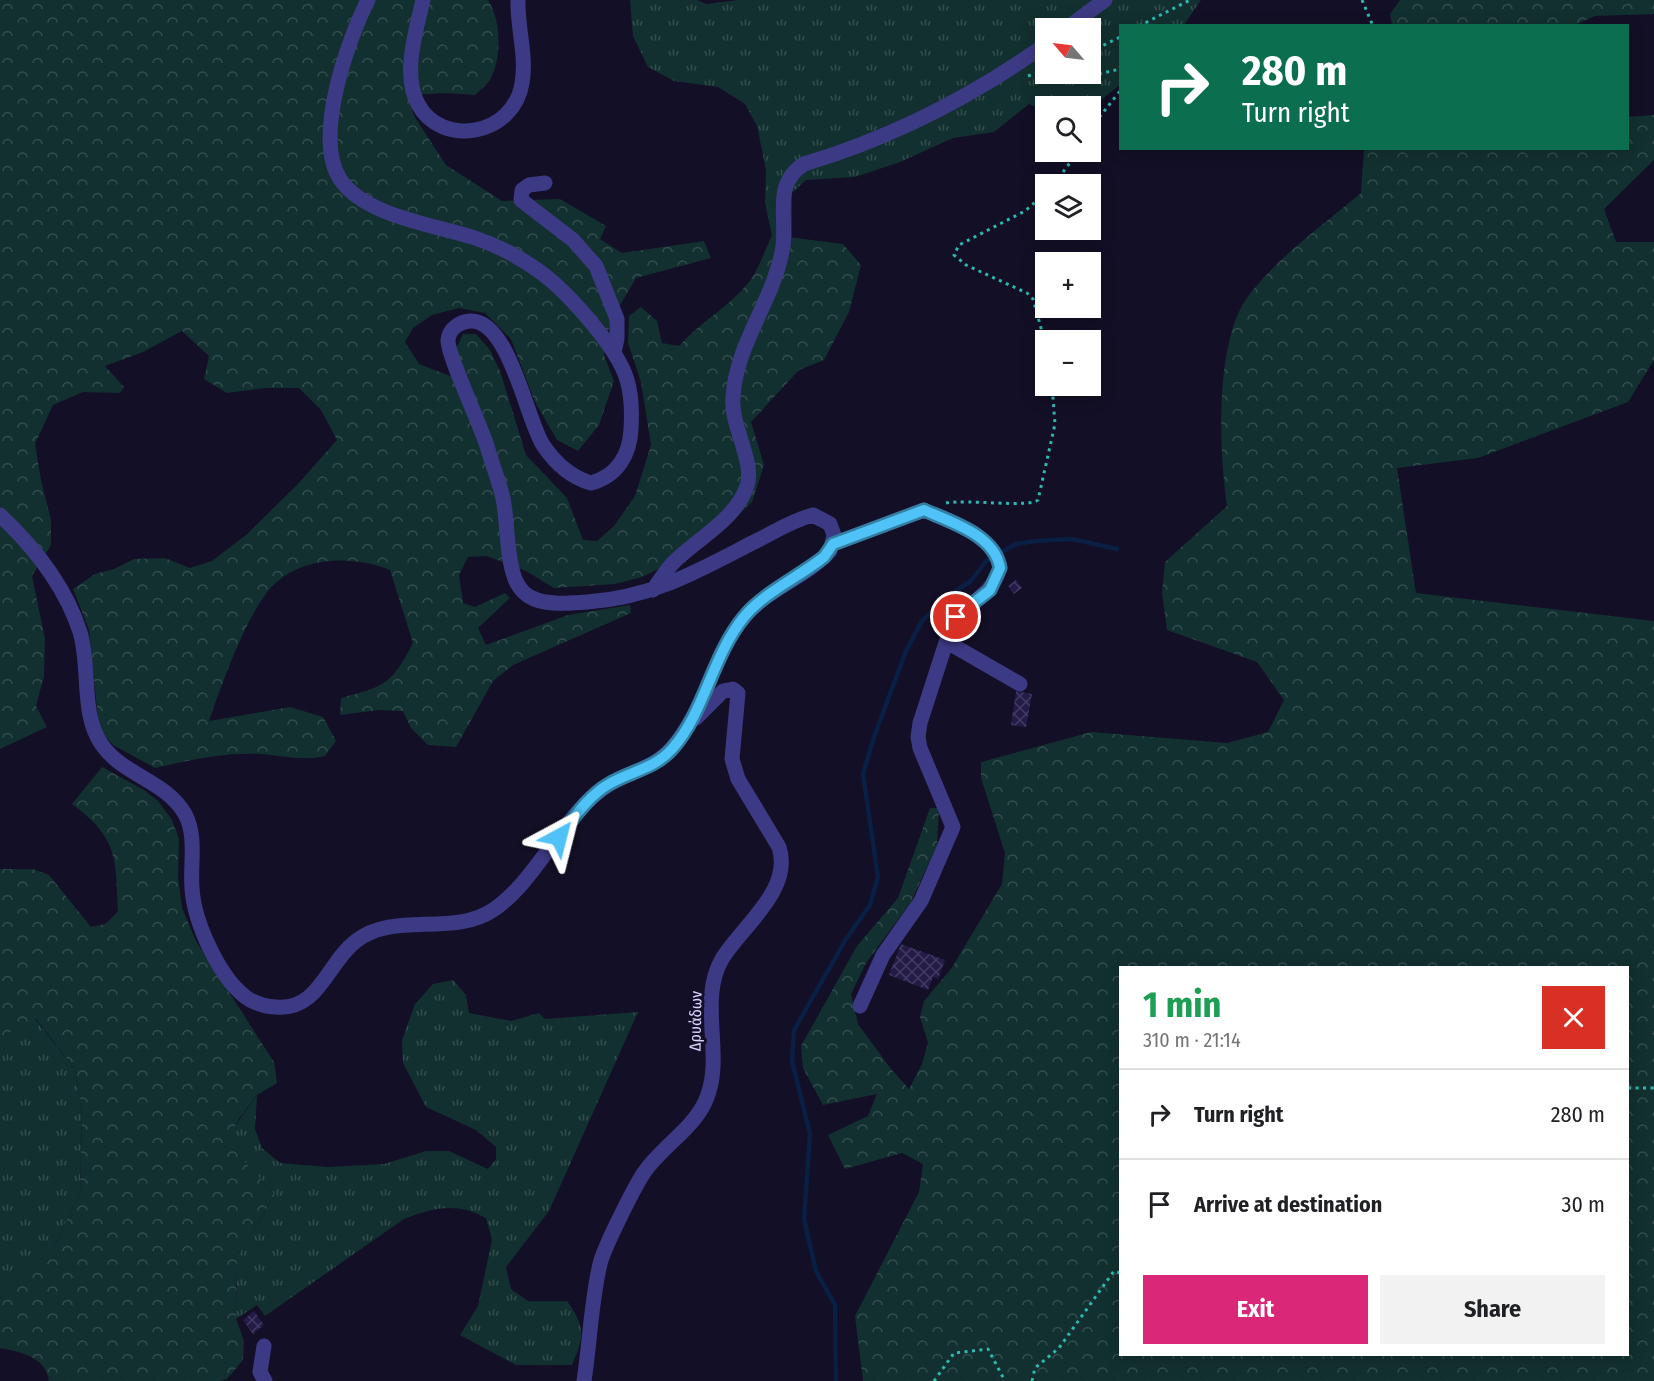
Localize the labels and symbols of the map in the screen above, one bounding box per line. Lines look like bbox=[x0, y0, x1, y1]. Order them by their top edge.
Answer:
north arrow bbox=[1035, 18, 1101, 84]
pin bbox=[930, 591, 981, 642]
position arrow bbox=[527, 805, 591, 869]
street label: Δρυάδων bbox=[685, 991, 706, 1051]

